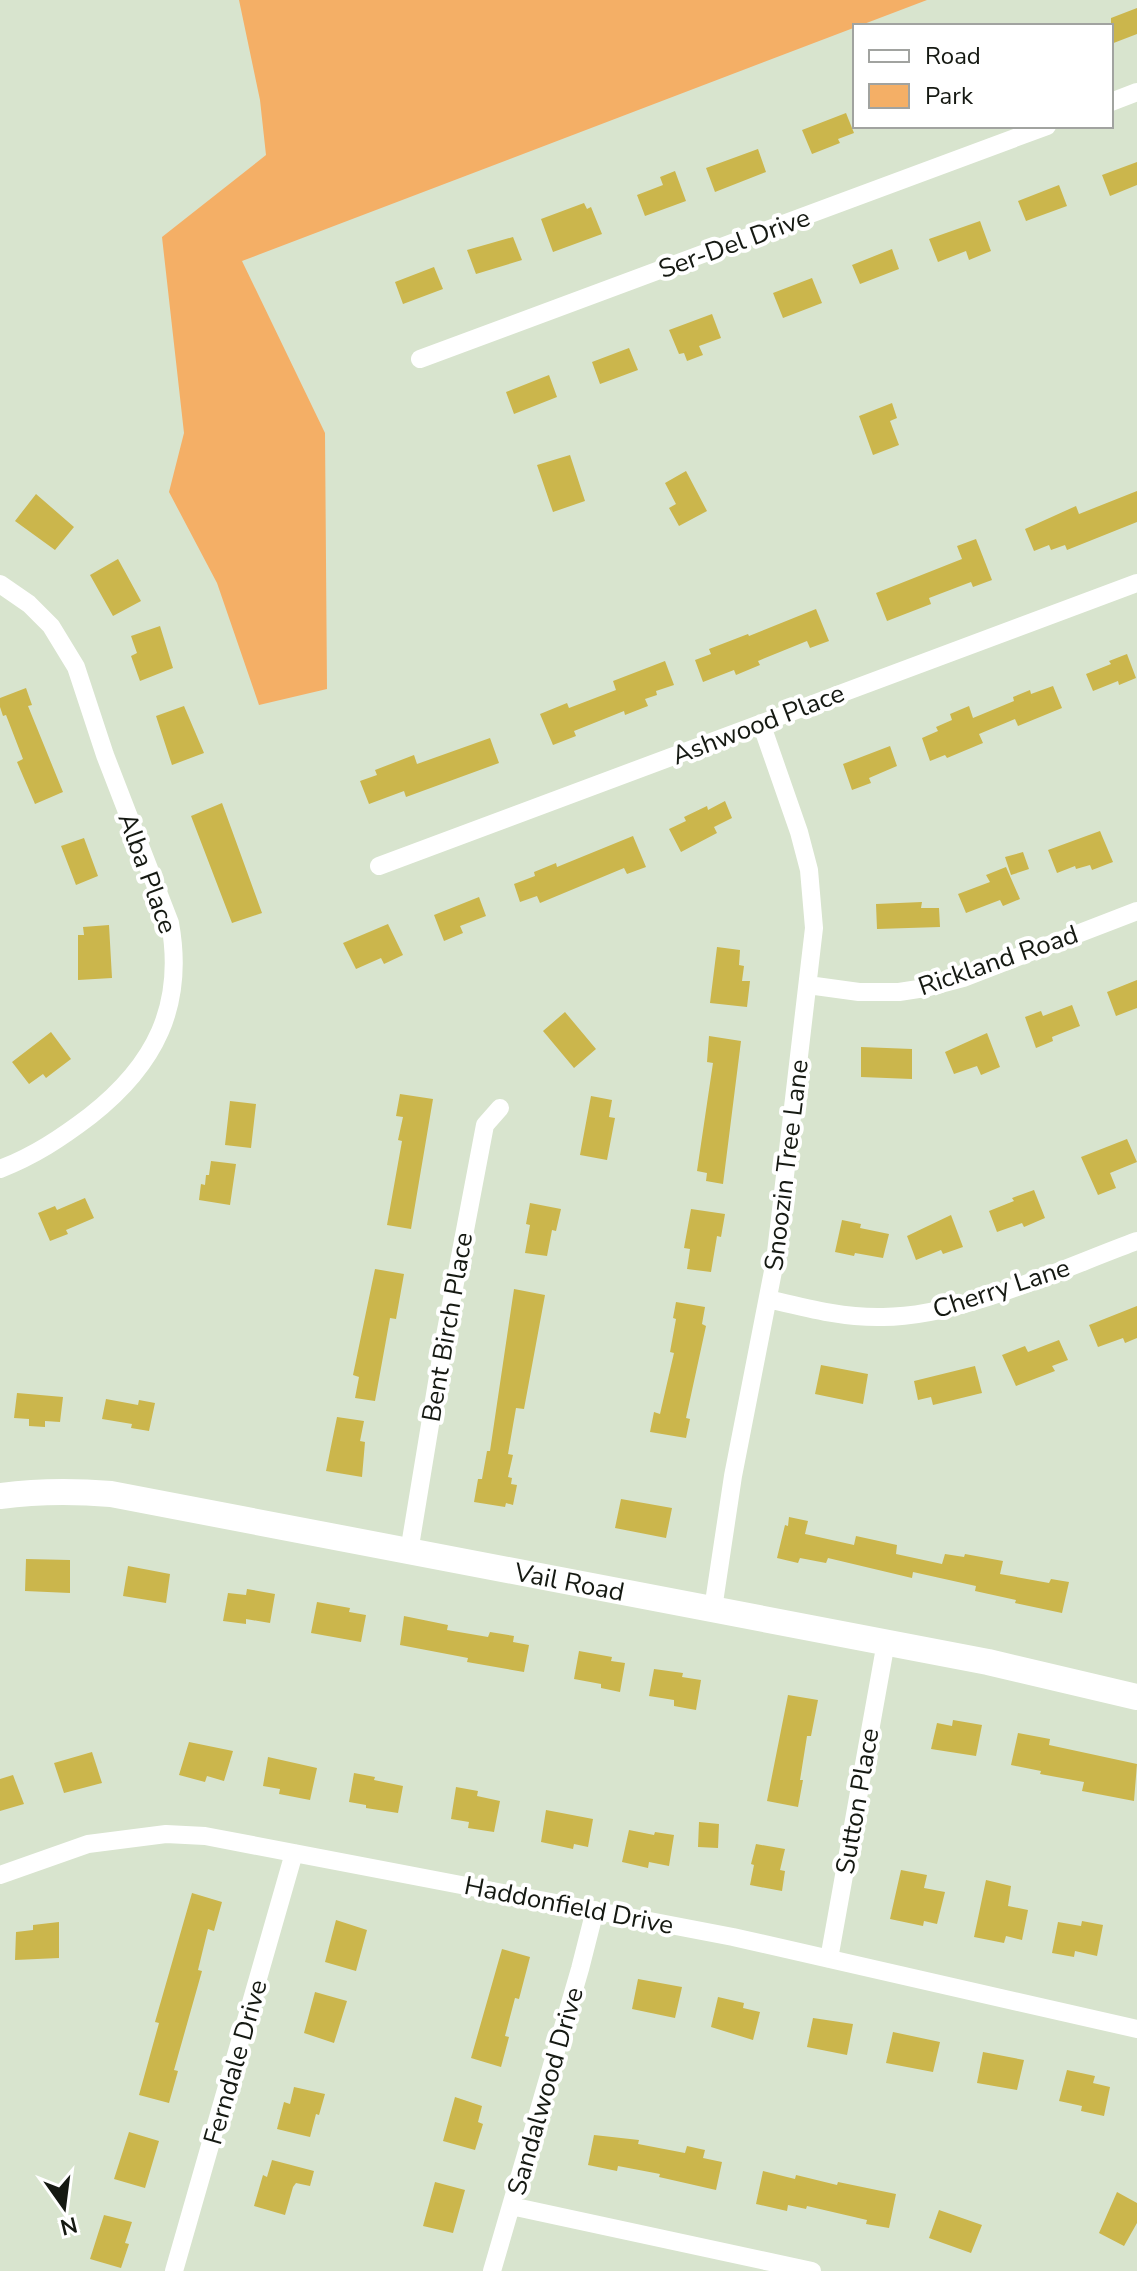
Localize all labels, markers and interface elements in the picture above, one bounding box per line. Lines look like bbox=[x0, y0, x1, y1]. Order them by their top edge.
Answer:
legend bbox=[853, 24, 1113, 128]
text: Road bbox=[925, 40, 981, 72]
text: Park bbox=[925, 80, 974, 112]
street label: Ser-Del Drive bbox=[654, 200, 815, 287]
street label: Ashwood Place bbox=[667, 676, 849, 773]
street label: Alba Place bbox=[110, 808, 185, 938]
street label: Rickland Road bbox=[913, 917, 1083, 1004]
street label: Snoozin Tree Lane bbox=[756, 1057, 817, 1273]
street label: Bent Birch Place bbox=[414, 1230, 481, 1425]
street label: Cherry Lane bbox=[928, 1250, 1074, 1327]
street label: Vail Road bbox=[510, 1554, 627, 1610]
street label: Sutton Place bbox=[827, 1725, 888, 1877]
street label: Haddonfield Drive bbox=[461, 1868, 677, 1943]
street label: Ferndale Drive bbox=[195, 1975, 276, 2149]
street label: Sandalwood Drive bbox=[499, 1983, 592, 2199]
north arrow bbox=[24, 2167, 104, 2247]
text: N bbox=[57, 2209, 80, 2242]

